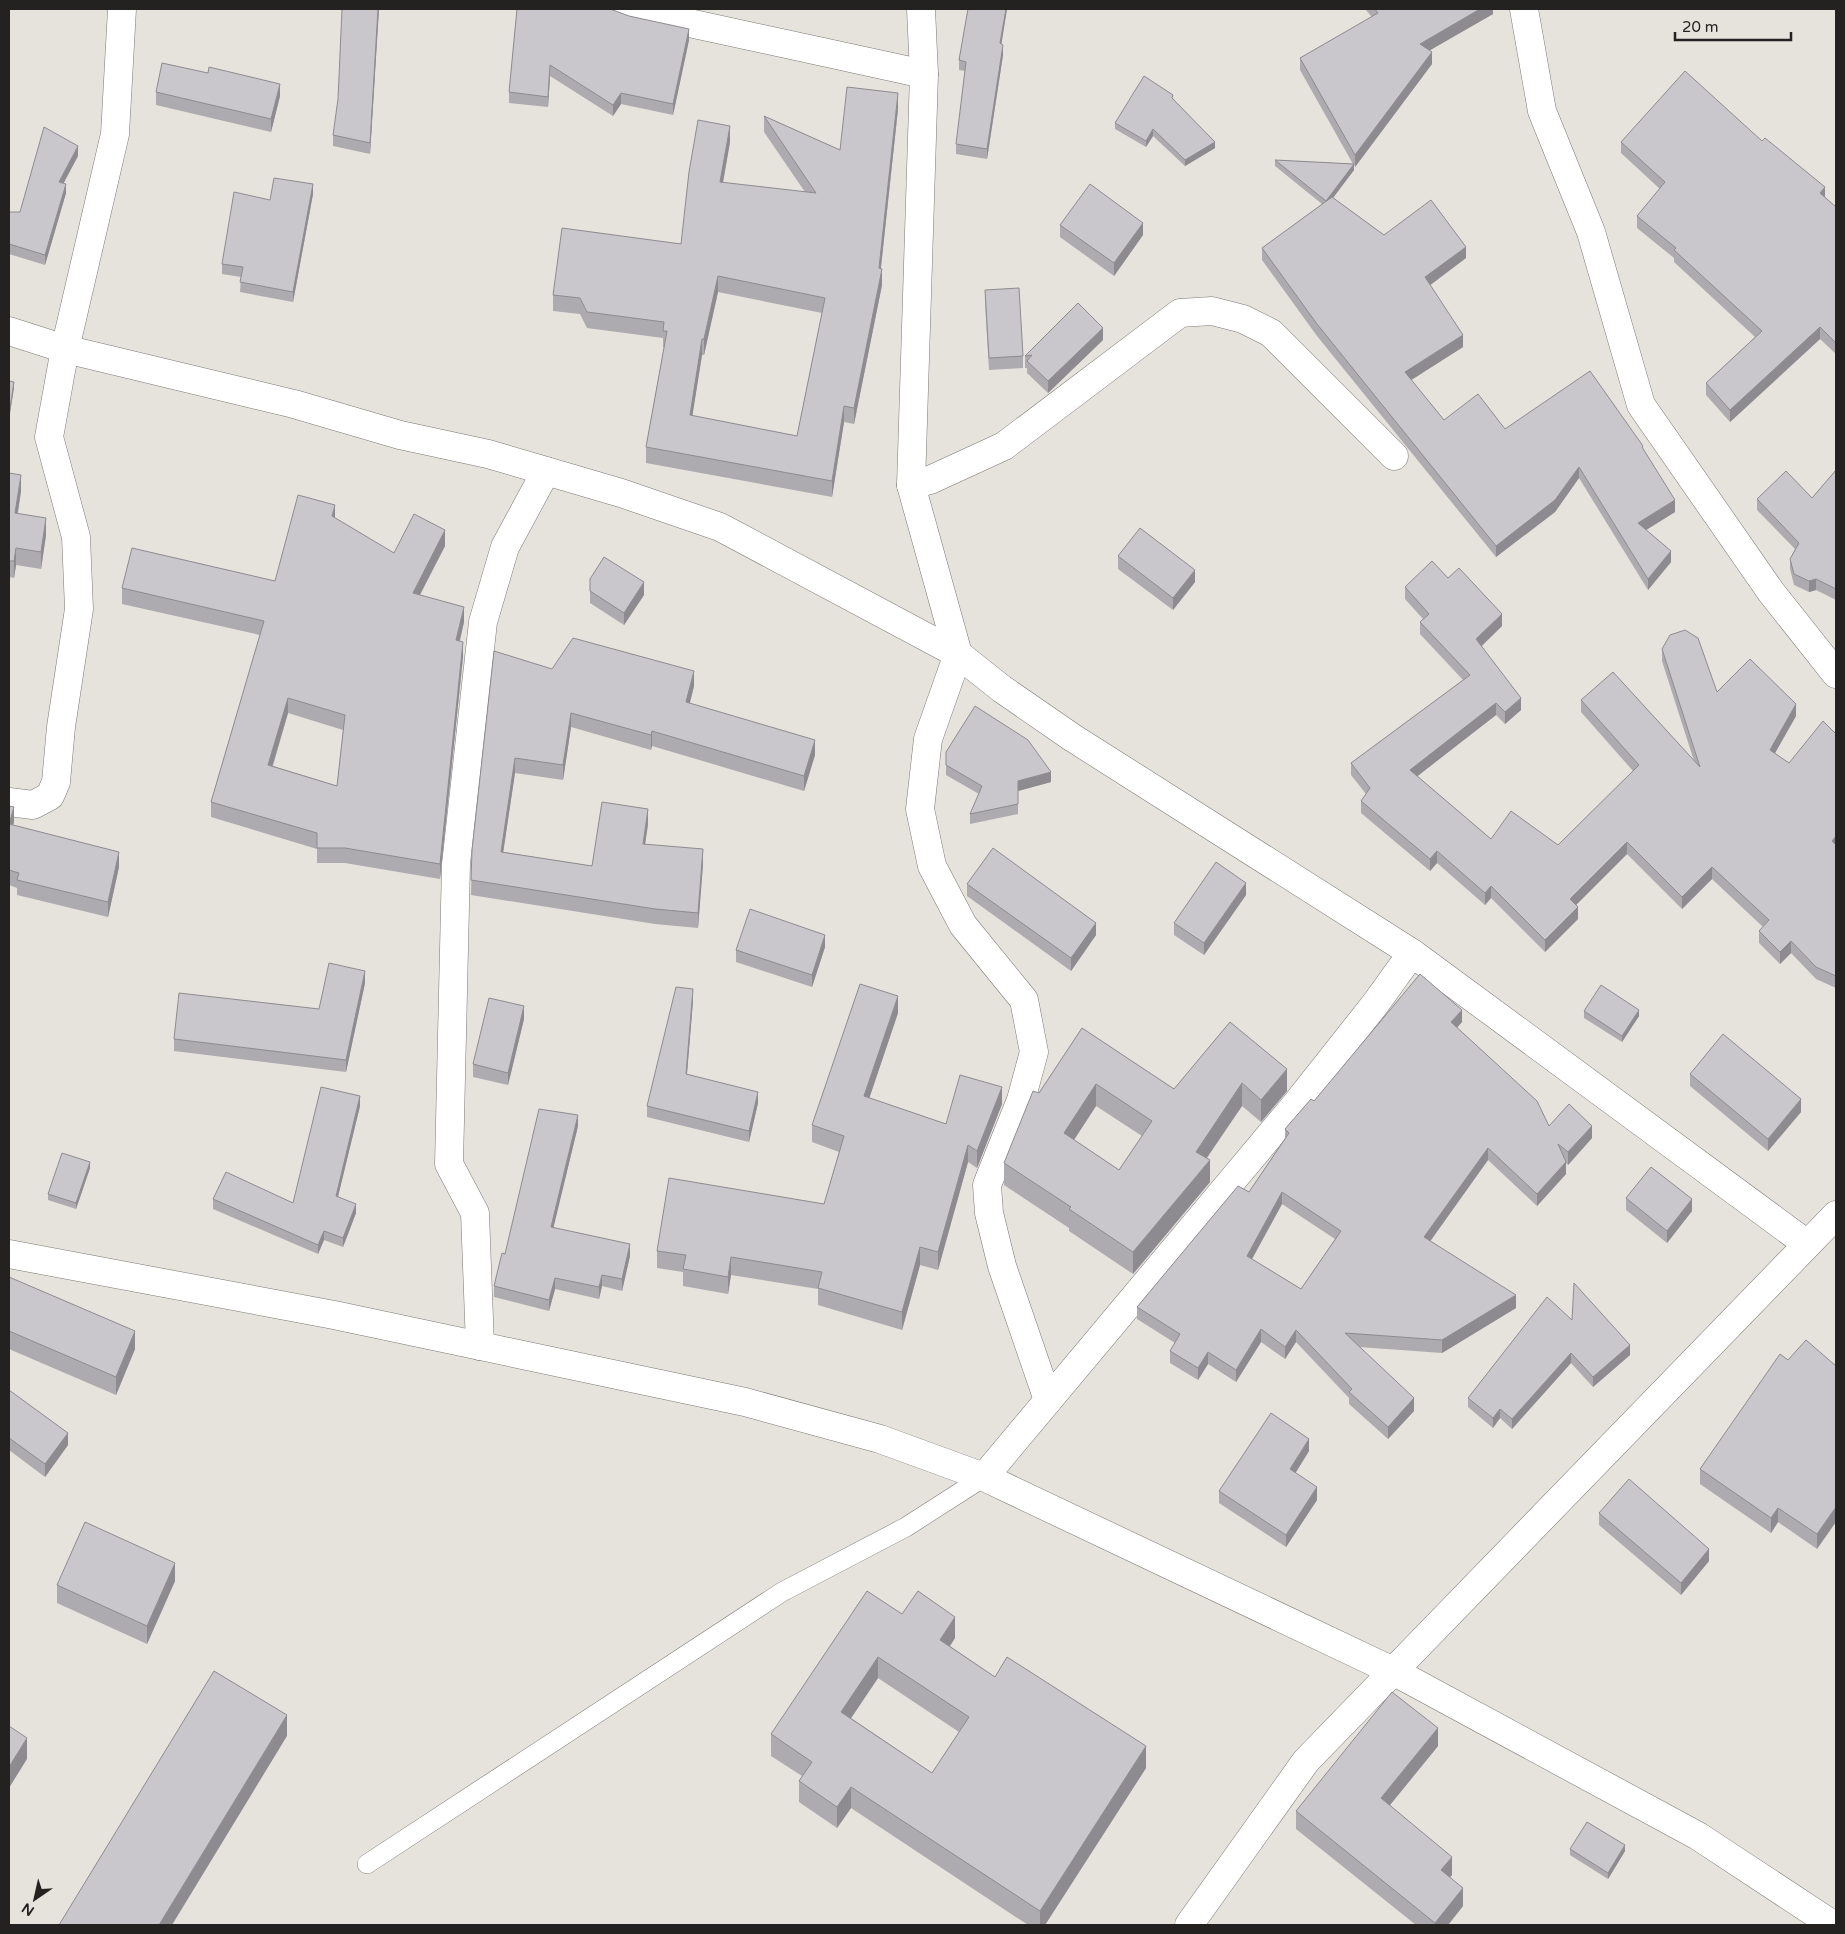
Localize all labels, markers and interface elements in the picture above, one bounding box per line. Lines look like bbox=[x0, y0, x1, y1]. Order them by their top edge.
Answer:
scale bar bbox=[1675, 10, 1791, 42]
text: 20 m bbox=[1682, 18, 1719, 36]
north arrow bbox=[10, 1874, 60, 1924]
text: N bbox=[19, 1899, 37, 1920]

